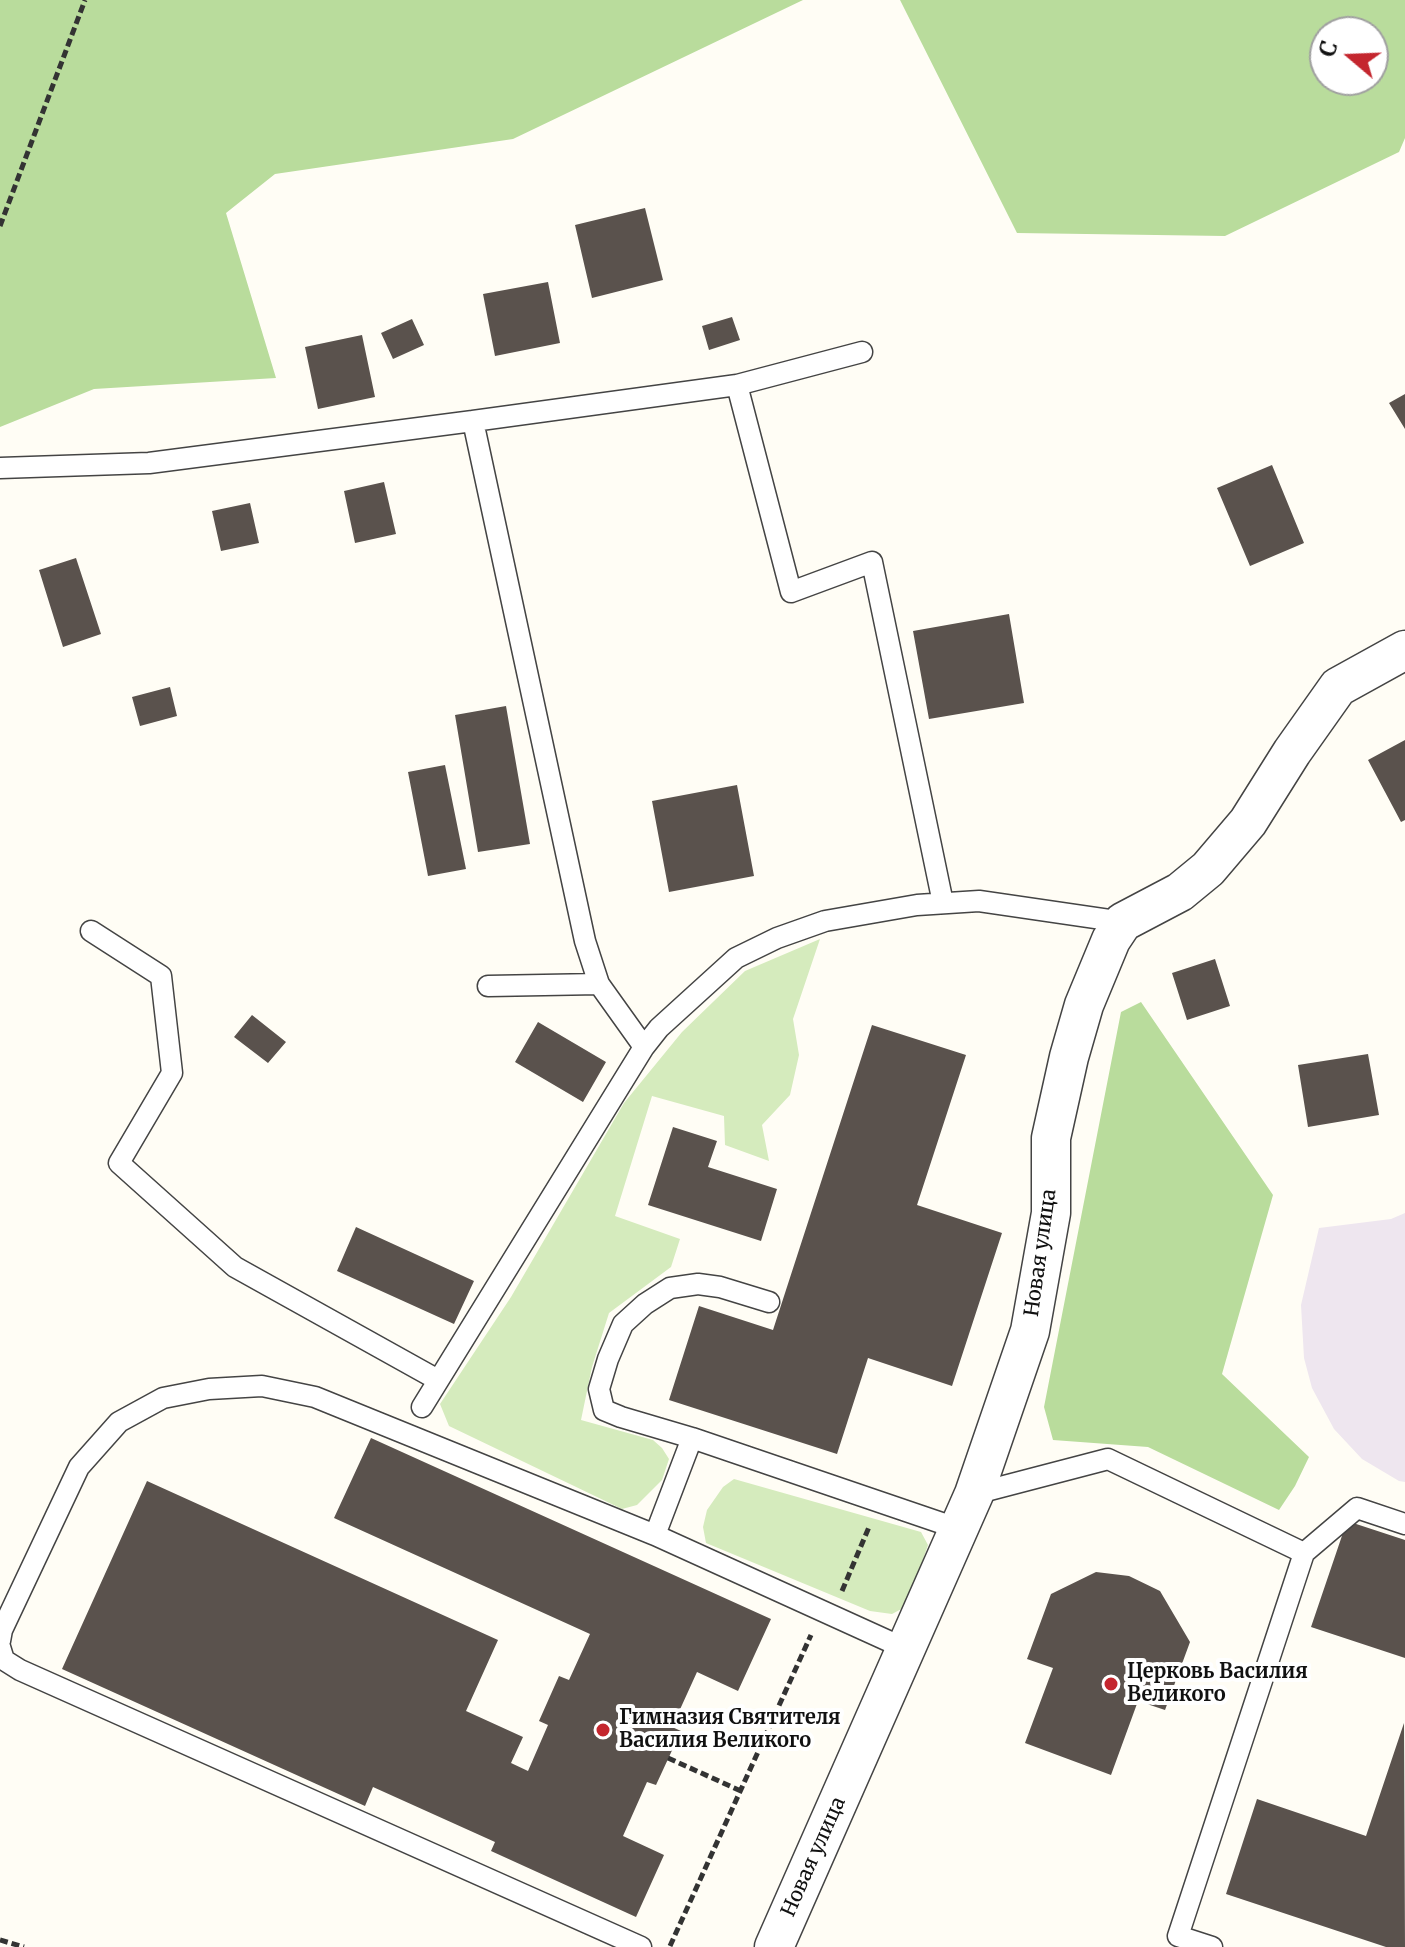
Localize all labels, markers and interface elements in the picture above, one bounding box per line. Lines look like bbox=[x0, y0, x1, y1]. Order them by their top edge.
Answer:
north arrow bbox=[1309, 16, 1389, 96]
text: С bbox=[1313, 37, 1344, 60]
street label: Новая улица bbox=[1020, 1188, 1062, 1318]
place label: Церковь Василия Великого bbox=[1127, 1660, 1308, 1707]
marker: Церковь Василия Великого bbox=[1102, 1675, 1120, 1693]
place label: Гимназия Святителя Василия Великого bbox=[619, 1706, 841, 1753]
marker: Гимназия Святителя Василия Великого bbox=[594, 1721, 612, 1739]
street label: Новая улица bbox=[777, 1793, 851, 1921]

